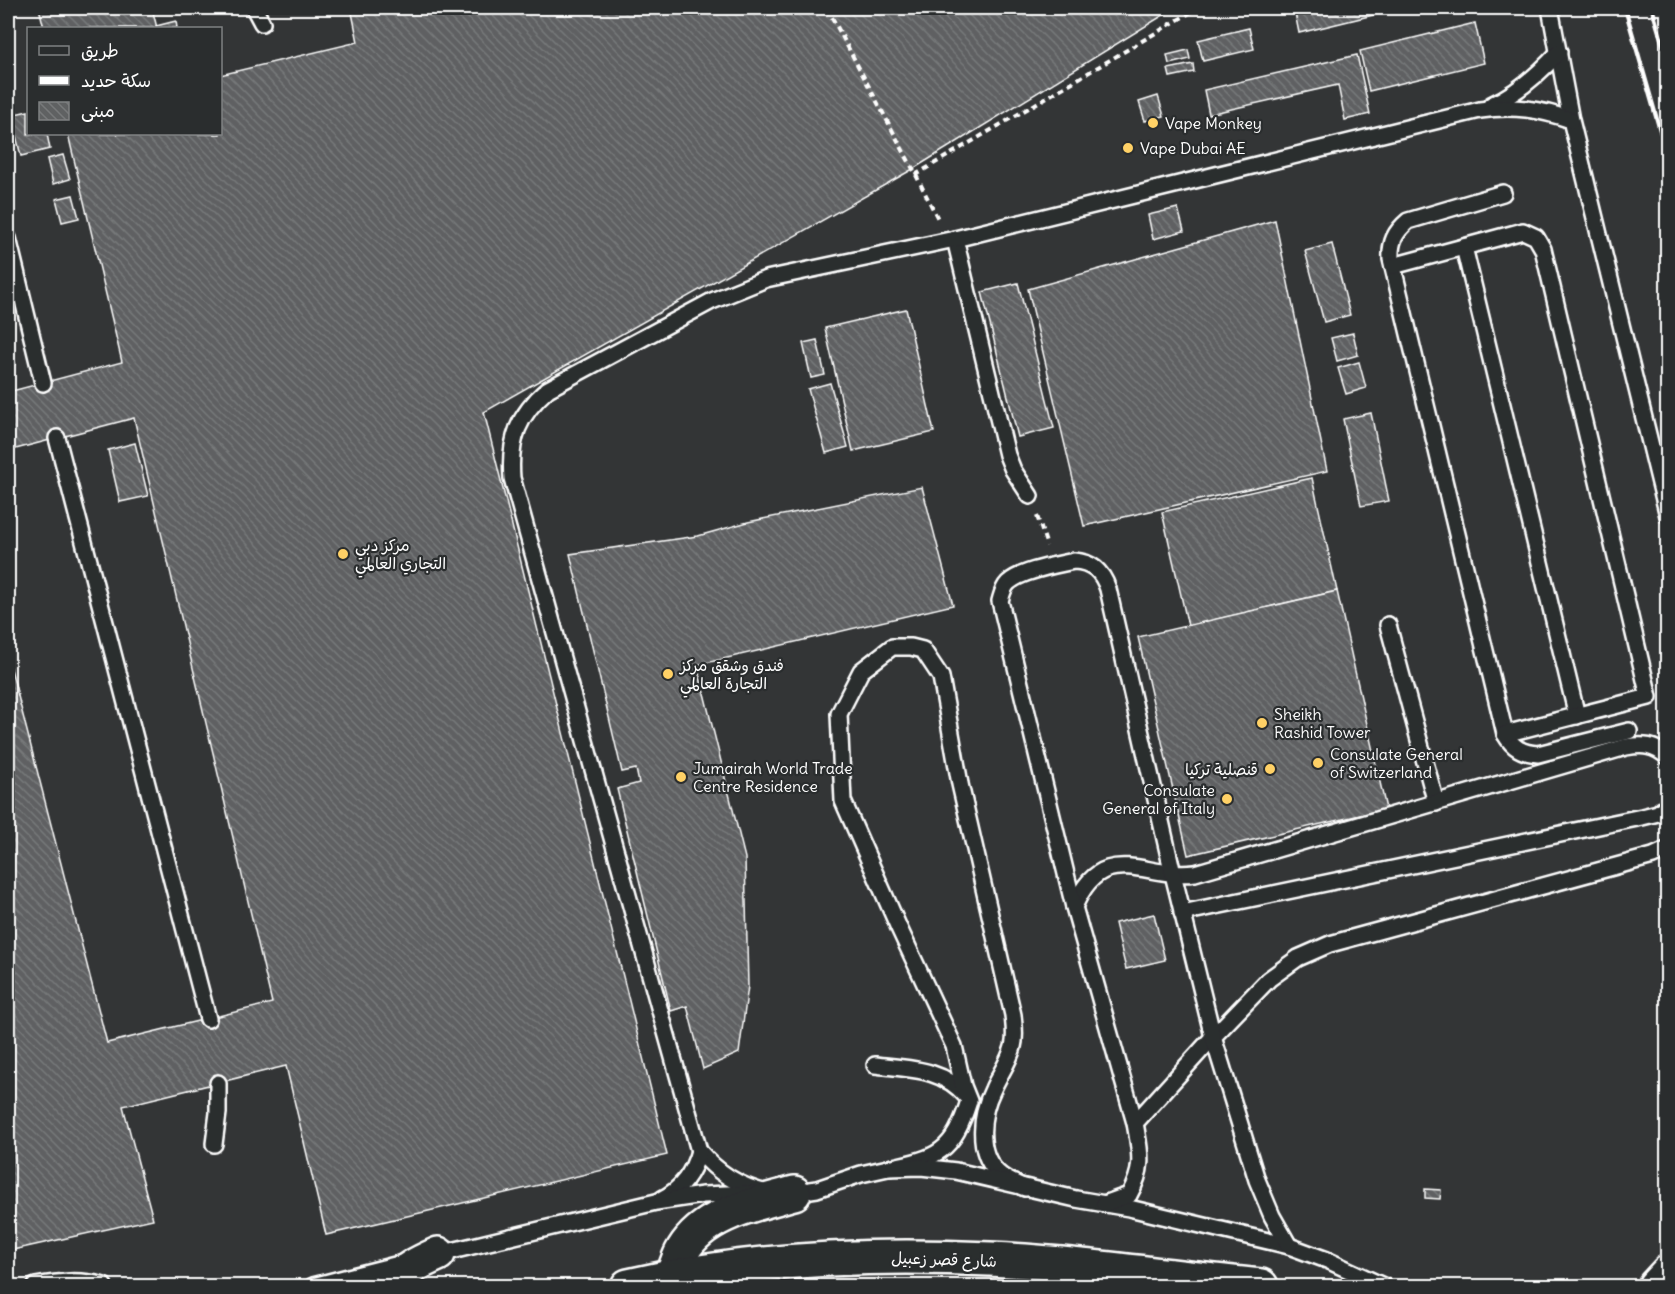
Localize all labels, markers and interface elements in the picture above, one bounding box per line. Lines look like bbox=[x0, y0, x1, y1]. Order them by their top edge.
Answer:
legend bbox=[27, 27, 222, 135]
text: طريق bbox=[81, 39, 119, 62]
text: سكة حديد bbox=[81, 69, 151, 92]
text: مبنى bbox=[81, 99, 115, 122]
place label: Vape Monkey bbox=[1165, 113, 1262, 133]
marker: Vape Monkey bbox=[1146, 116, 1160, 130]
place label: Vape Dubai AE bbox=[1140, 138, 1246, 158]
marker: Vape Dubai AE bbox=[1121, 141, 1135, 155]
place label: مركز دبي التجاري العالمي bbox=[355, 535, 446, 578]
marker: مركز دبي التجاري العالمي bbox=[336, 547, 350, 561]
place label: فندق وشقق مركز التجارة العالمي bbox=[678, 655, 784, 698]
marker: فندق وشقق مركز التجارة العالمي bbox=[661, 667, 675, 681]
place label: Sheikh Rashid Tower bbox=[1274, 704, 1371, 742]
marker: Sheikh Rashid Tower bbox=[1255, 716, 1269, 730]
place label: Consulate General of Switzerland bbox=[1330, 744, 1463, 782]
marker: Consulate General of Switzerland bbox=[1311, 756, 1325, 770]
place label: Jumairah World Trade Centre Residence bbox=[693, 758, 853, 796]
place label: قنصلية تركيا bbox=[1185, 759, 1258, 779]
marker: قنصلية تركيا bbox=[1263, 762, 1277, 776]
marker: Jumairah World Trade Centre Residence bbox=[674, 770, 688, 784]
place label: Consulate General of Italy bbox=[1102, 780, 1215, 818]
marker: Consulate General of Italy bbox=[1220, 792, 1234, 806]
street label: شارع قصر زعبيل bbox=[891, 1247, 997, 1273]

